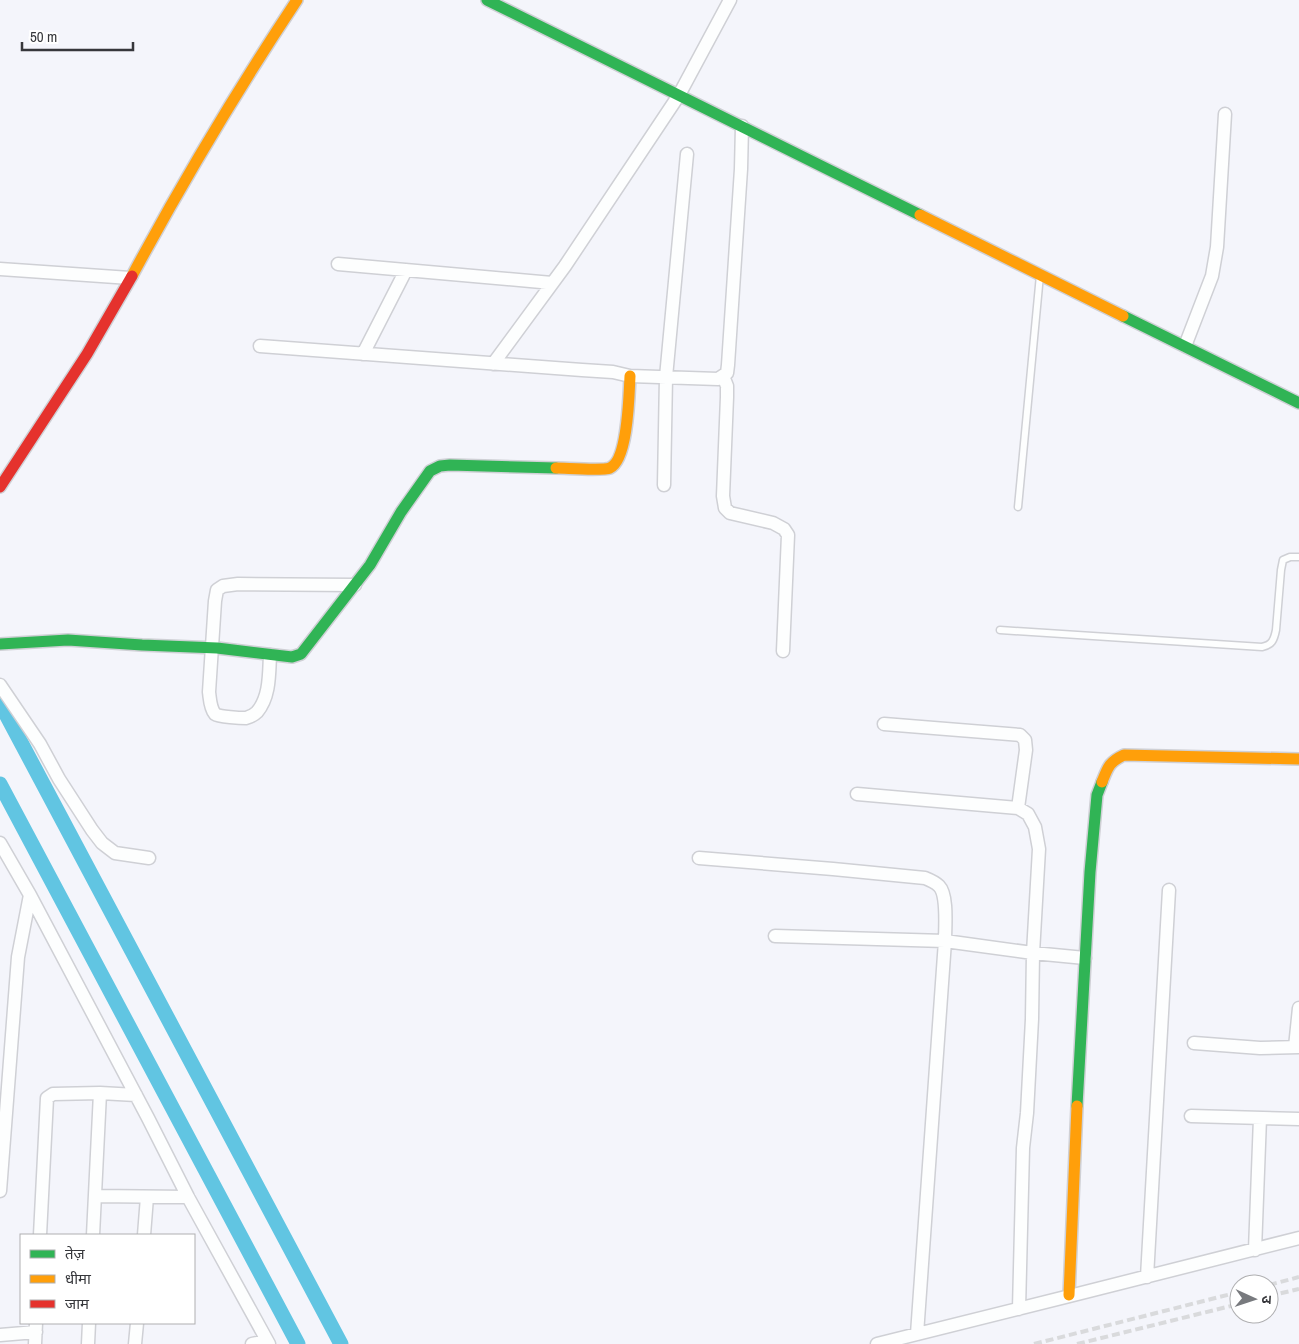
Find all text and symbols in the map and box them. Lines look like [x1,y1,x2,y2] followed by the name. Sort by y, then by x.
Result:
[22,20,134,52] scale bar
[30,26,57,47] text: 50 m
[20,1234,195,1324] legend
[65,1243,86,1264] text: तेज़
[65,1268,92,1289] text: धीमा
[1229,1274,1279,1324] north arrow
[65,1293,90,1314] text: जाम
[1258,1295,1276,1305] text: उ

